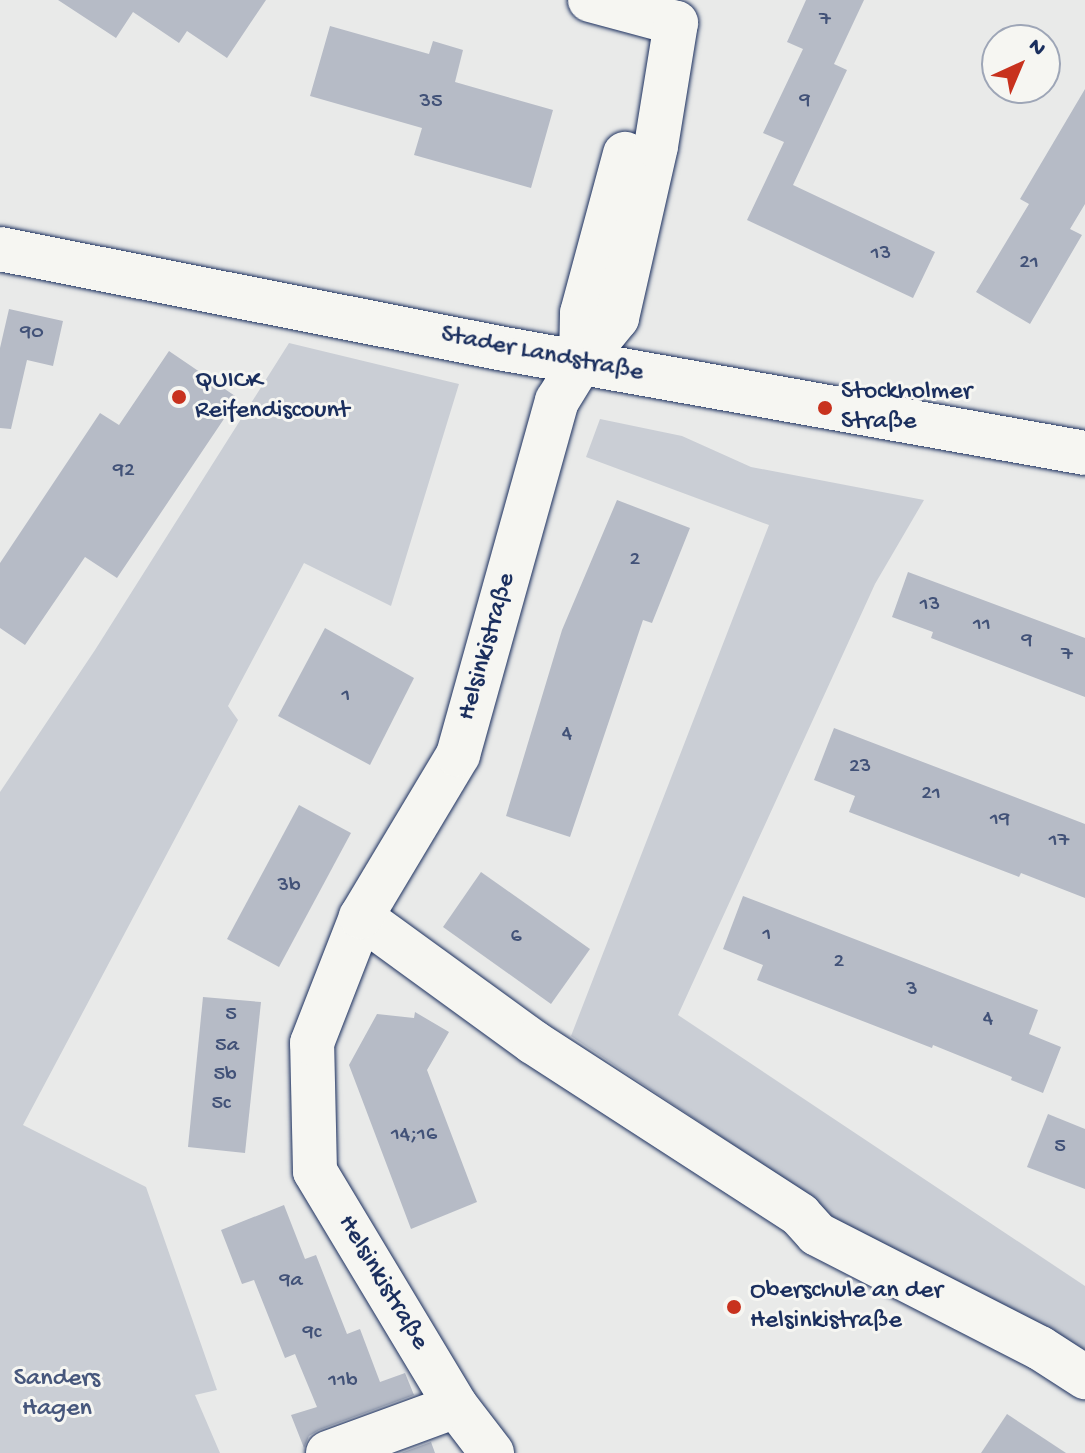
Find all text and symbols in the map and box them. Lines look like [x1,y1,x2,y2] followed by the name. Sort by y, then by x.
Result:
[819,8,831,34] house number: 7
[981,24,1061,104] north arrow
[1022,34,1050,63] text: N
[799,89,811,115] house number: 9
[420,90,442,116] house number: 35
[871,242,891,268] house number: 13
[1019,251,1039,277] house number: 21
[438,320,646,390] street label: Stader Landstraße
[20,321,44,347] house number: 90
[195,366,349,428] place label: QUICK Reifendiscount
[841,377,972,438] place label: Stockholmer Straße
[170,388,188,406] marker: QUICK Reifendiscount
[816,399,834,417] marker: Stockholmer Straße
[113,459,135,485] house number: 92
[630,548,640,574] house number: 2
[452,570,524,724] street label: Helsinkistraße
[920,593,940,619] house number: 13
[973,613,991,639] house number: 11
[1021,629,1033,655] house number: 9
[1061,643,1073,669] house number: 7
[342,684,350,710] house number: 1
[562,722,572,748] house number: 4
[849,755,871,781] house number: 23
[921,782,941,808] house number: 21
[990,808,1010,834] house number: 19
[1049,829,1069,855] house number: 17
[277,874,301,900] house number: 3b
[763,923,771,949] house number: 1
[510,925,522,951] house number: 6
[834,950,844,976] house number: 2
[906,978,918,1004] house number: 3
[225,1003,237,1029] house number: 5
[983,1007,993,1033] house number: 4
[215,1034,239,1060] house number: 5a
[213,1063,237,1089] house number: 5b
[211,1092,231,1118] house number: 5c
[391,1123,437,1149] house number: 14;16
[1054,1135,1066,1161] house number: 5
[330,1210,434,1356] street label: Helsinkistraße
[279,1269,303,1295] house number: 9a
[750,1276,943,1338] place label: Oberschule an der Helsinkistraße
[725,1298,743,1316] marker: Oberschule an der Helsinkistraße
[303,1321,321,1347] house number: 9c
[14,1364,100,1426] park label: Sanders Hagen
[328,1369,358,1395] house number: 11b

